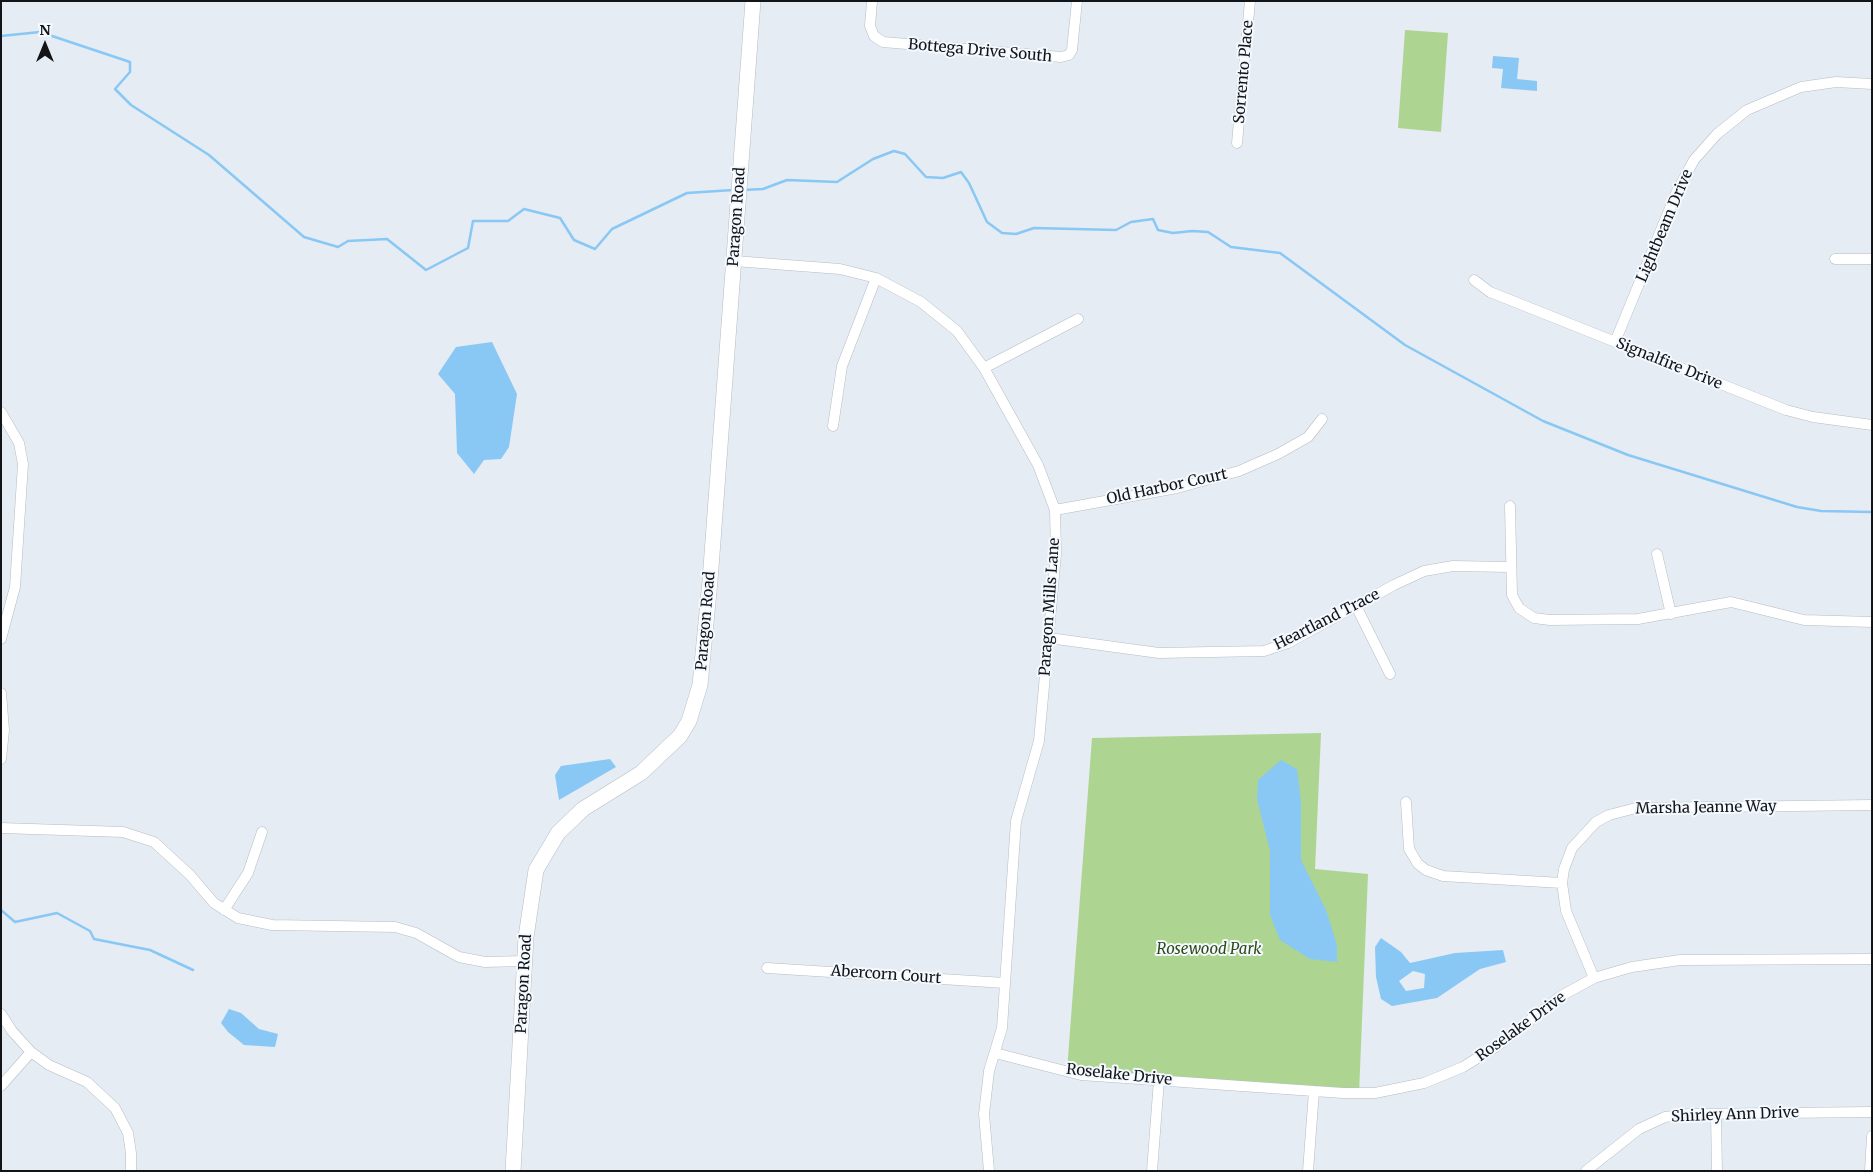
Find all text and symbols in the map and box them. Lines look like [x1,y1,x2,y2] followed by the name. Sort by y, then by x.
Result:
[20,20,70,70] north arrow
[1231,20,1257,124] street label: Sorrento Place
[39,21,51,39] text: N
[907,36,1053,66] street label: Bottega Drive South
[725,167,749,267] street label: Paragon Road
[1633,167,1697,285] street label: Lightbeam Drive
[1613,335,1725,393] street label: Signalfire Drive
[1105,465,1229,509] street label: Old Harbor Court
[1036,537,1064,677] street label: Paragon Mills Lane
[693,571,719,671] street label: Paragon Road
[1271,586,1383,654] street label: Heartland Trace
[1635,798,1777,818] street label: Marsha Jeanne Way
[512,934,536,1034] street label: Paragon Road
[1157,941,1261,959] park label: Rosewood Park
[830,962,942,988] street label: Abercorn Court
[1473,988,1569,1066] street label: Roselake Drive
[1065,1060,1173,1090] street label: Roselake Drive
[1671,1104,1799,1126] street label: Shirley Ann Drive

